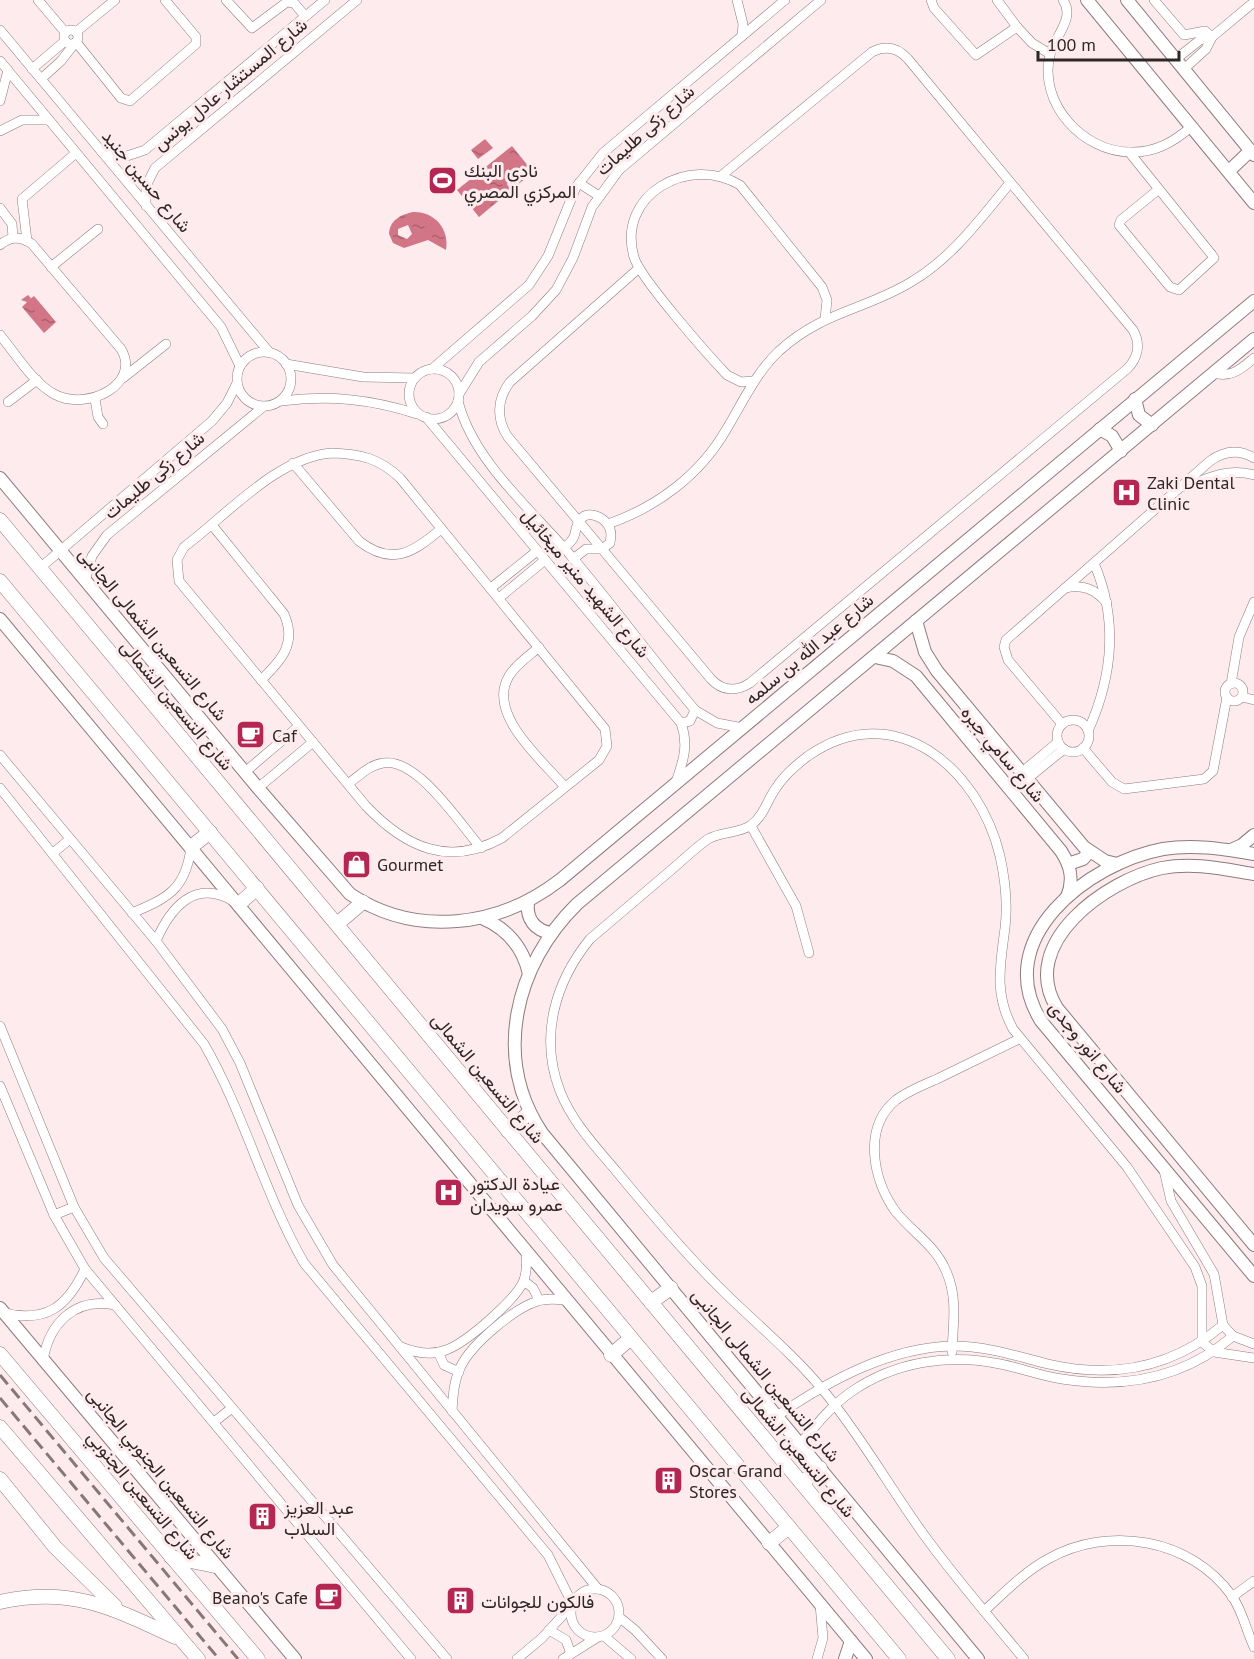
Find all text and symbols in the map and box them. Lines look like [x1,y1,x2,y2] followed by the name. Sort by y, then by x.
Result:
[148,13,312,156] street label: شارع المستشار عادل يونس
[1038,24,1179,62] scale bar
[1047,33,1096,56] text: 100 m
[591,80,700,181] street label: شارع زكى طليمات
[96,125,197,238] street label: شارع حسين جنيد
[464,159,576,207] place label: نادي البنك المركزي المصري
[427,164,459,196] sports icon: نادي البنك المركزي المصري
[99,426,210,525] street label: شارع زكى طليمات
[1147,471,1235,515] place label: Zaki Dental Clinic
[1110,476,1142,508] hospital icon: Zaki Dental Clinic
[516,504,655,663] street label: شارع الشهيد منير ميخائيل
[74,543,232,725] street label: شارع التسعين الشمالى الجانبى
[740,588,879,710] street label: شارع عبد الله بن سلمه
[116,635,238,775] street label: شارع التسعين الشمالى
[953,701,1050,809] street label: شارع سامي جبره
[235,719,267,751] cafe icon: Caf
[272,724,298,747] place label: Caf
[340,848,372,880] shop icon: Gourmet
[377,853,443,876] place label: Gourmet
[1043,996,1132,1098] street label: شارع انور وجدى
[426,1008,549,1149] street label: شارع التسعين الشمالى
[469,1172,563,1216] place label: عيادة الدكتور عمرو سويدان
[433,1177,465,1209] hospital icon: عيادة الدكتور عمرو سويدان
[687,1284,845,1466] street label: شارع التسعين الشمالى الجانبى
[738,1382,860,1522] street label: شارع التسعين الشمالى
[83,1383,239,1563] street label: شارع التسعين الجنوبي الجانبى
[83,1426,203,1564] street label: شارع التسعين الجنوبي
[689,1459,782,1503] place label: Oscar Grand Stores
[652,1464,684,1496] building icon: Oscar Grand Stores
[283,1496,354,1540] place label: عبد العزيز السلاب
[247,1501,279,1533] building icon: عبد العزيز السلاب
[313,1581,345,1613] cafe icon: Beano's Cafe
[444,1585,476,1617] building icon: فالكون للجوانات
[212,1586,308,1609] place label: Beano's Cafe
[481,1590,594,1613] place label: فالكون للجوانات

